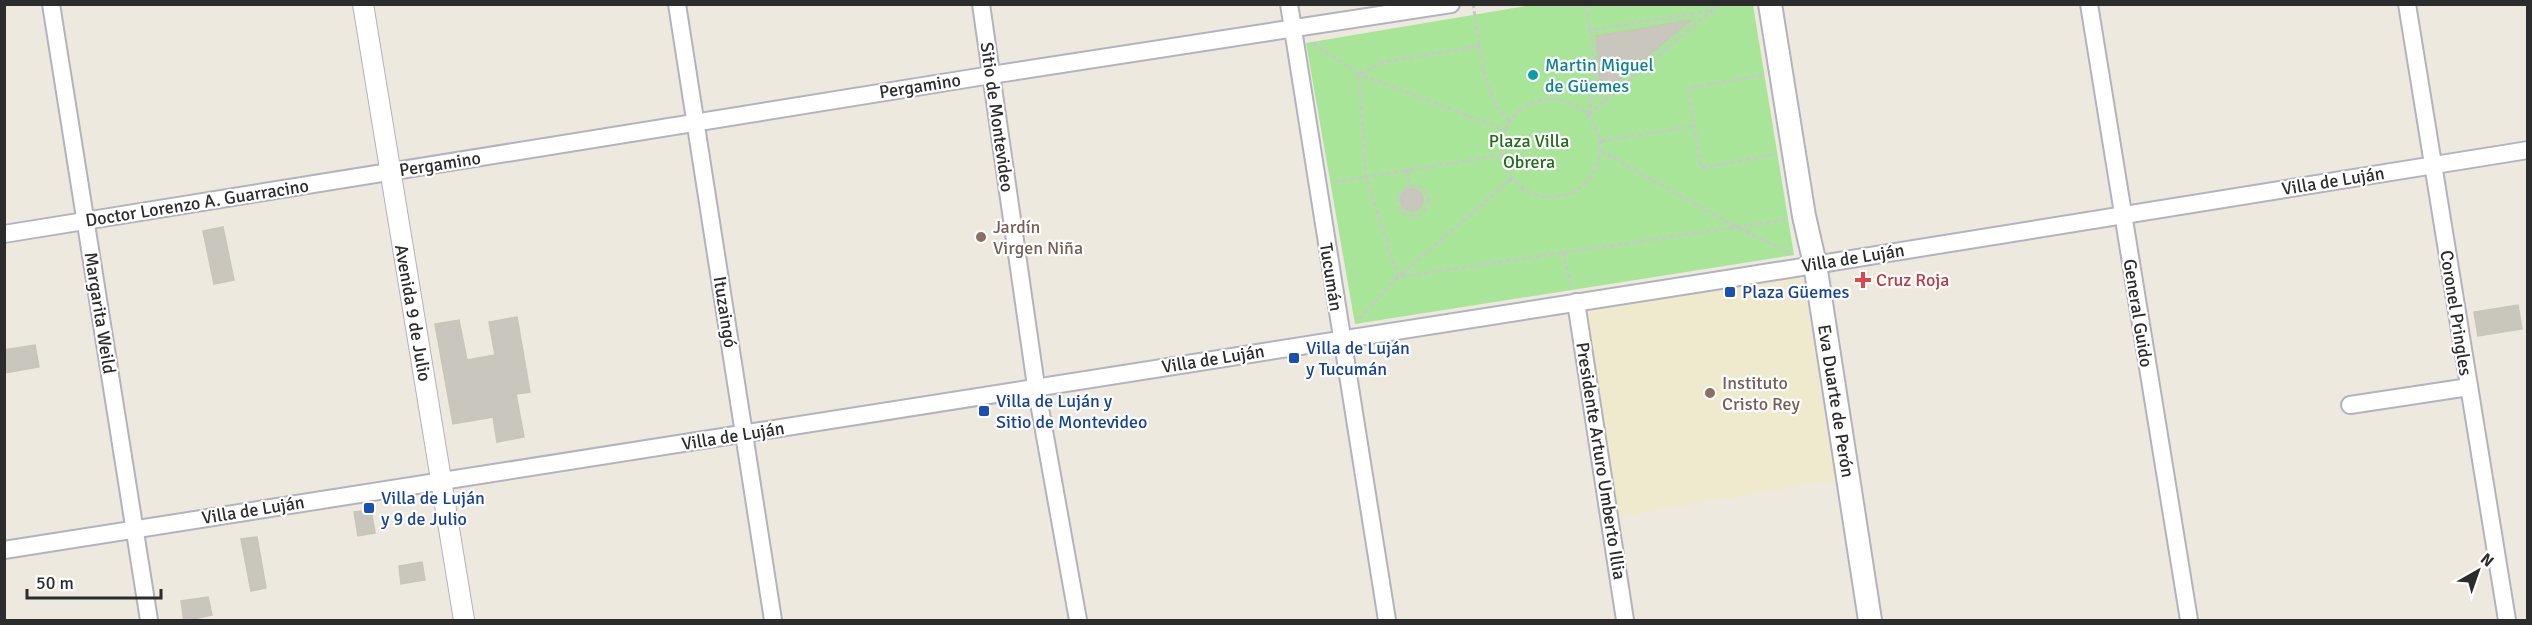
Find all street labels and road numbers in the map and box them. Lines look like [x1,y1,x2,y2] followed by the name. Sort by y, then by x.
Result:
[976,41,1018,193] street label: Sitio de Montevideo
[878,69,962,103] street label: Pergamino
[398,147,482,181] street label: Pergamino
[2280,162,2386,200] street label: Villa de Luján
[84,174,310,232] street label: Doctor Lorenzo A. Guarracino
[1800,239,1906,277] street label: Villa de Luján
[1315,241,1347,313] street label: Tucumán
[390,243,436,383] street label: Avenida 9 de Julio
[2435,249,2477,377] street label: Coronel Pringles
[80,251,120,375] street label: Margarita Weild
[2119,257,2157,369] street label: General Guido
[708,275,742,349] street label: Ituzaingó
[1813,323,1859,479] street label: Eva Duarte de Perón
[1160,340,1266,378] street label: Villa de Luján
[1571,341,1631,581] street label: Presidente Arturo Umberto Illia
[680,417,786,455] street label: Villa de Luján
[200,491,306,529] street label: Villa de Luján

